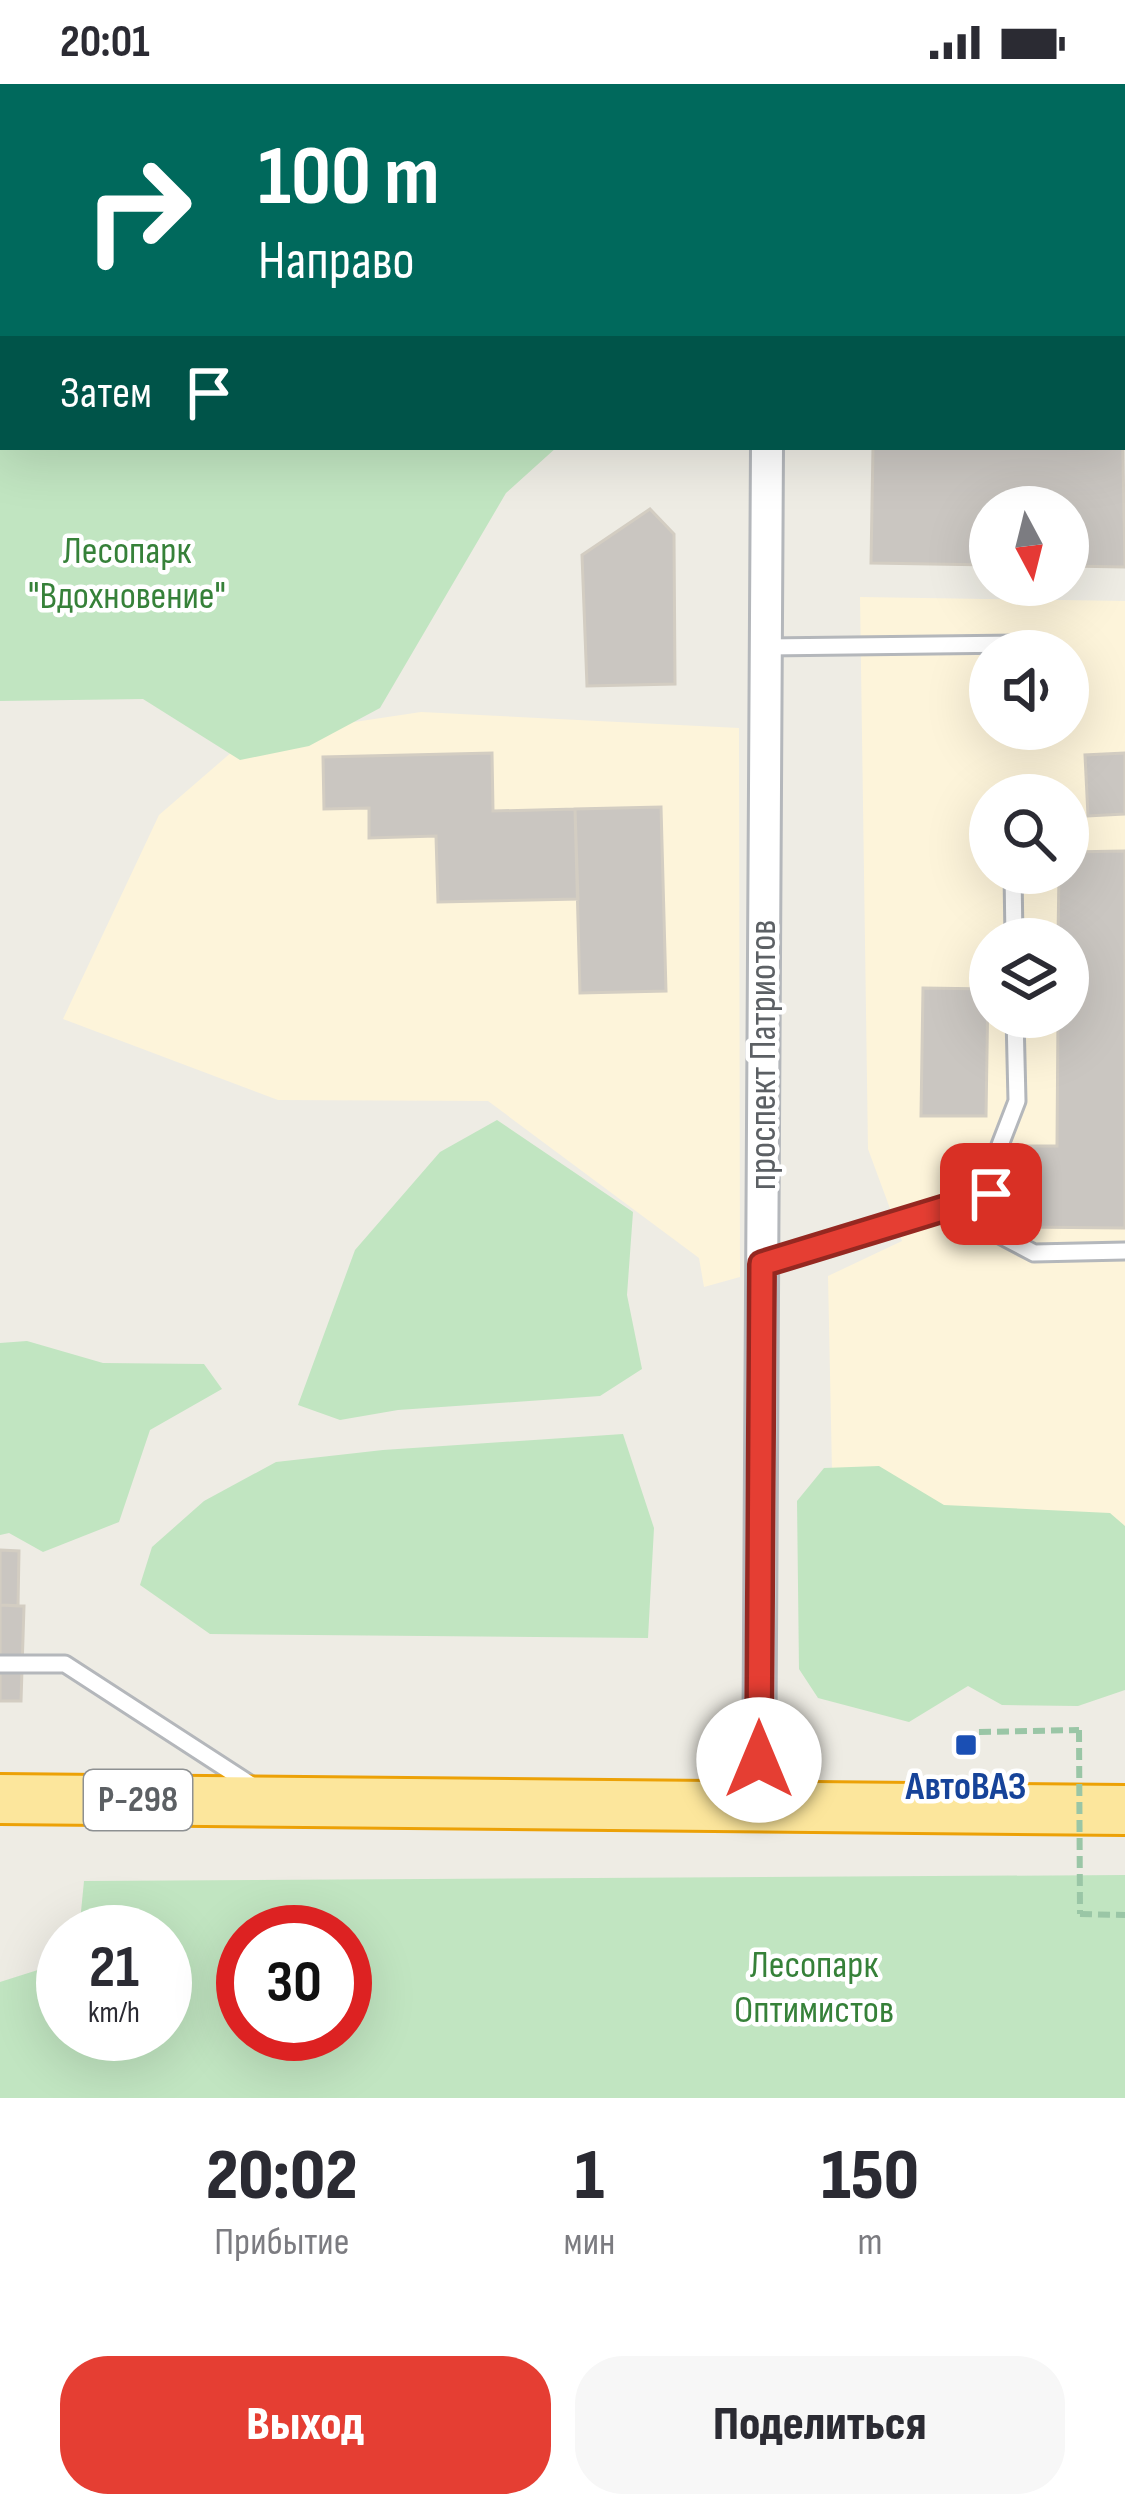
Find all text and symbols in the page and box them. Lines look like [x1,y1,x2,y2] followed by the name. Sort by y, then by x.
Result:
[60,15,150,70] text: 20:01
[258,127,440,228] text: 100 m
[60,132,216,288] icon: right
[258,229,415,294] text: Направо
[176,360,242,426] icon: arrive
[60,366,152,421] text: Затем
[969,486,1089,606] north arrow
[969,486,1089,1038] map controls
[28,528,226,620] park label: Лесопарк "Вдохновение"
[969,630,1089,750] button: sound
[969,774,1089,894] button: search
[969,918,1089,1038] button: layers
[740,920,787,1190] street label: проспект Патриотов
[940,1143,1042,1245] pin
[958,1161,1024,1227] icon: arrive
[696,1697,822,1823] position arrow
[953,1732,979,1758] marker: АвтоВАЗ
[905,1764,1026,1811] place label: АвтоВАЗ
[84,1770,192,1830] road number: Р-298
[216,1905,372,2061] speed limit sign: 30
[89,1932,139,2004] text: 21
[734,1942,894,2034] park label: Лесопарк Оптимистов
[88,1995,140,2031] text: km/h
[206,2133,358,2220] text: 20:02
[575,2133,604,2220] text: 1
[821,2133,919,2220] text: 150
[214,2219,349,2266] text: Прибытие
[564,2219,615,2266] text: мин
[858,2219,883,2266] text: m
[60,2356,551,2494] button: Выход
[575,2356,1065,2494] button: Поделиться

